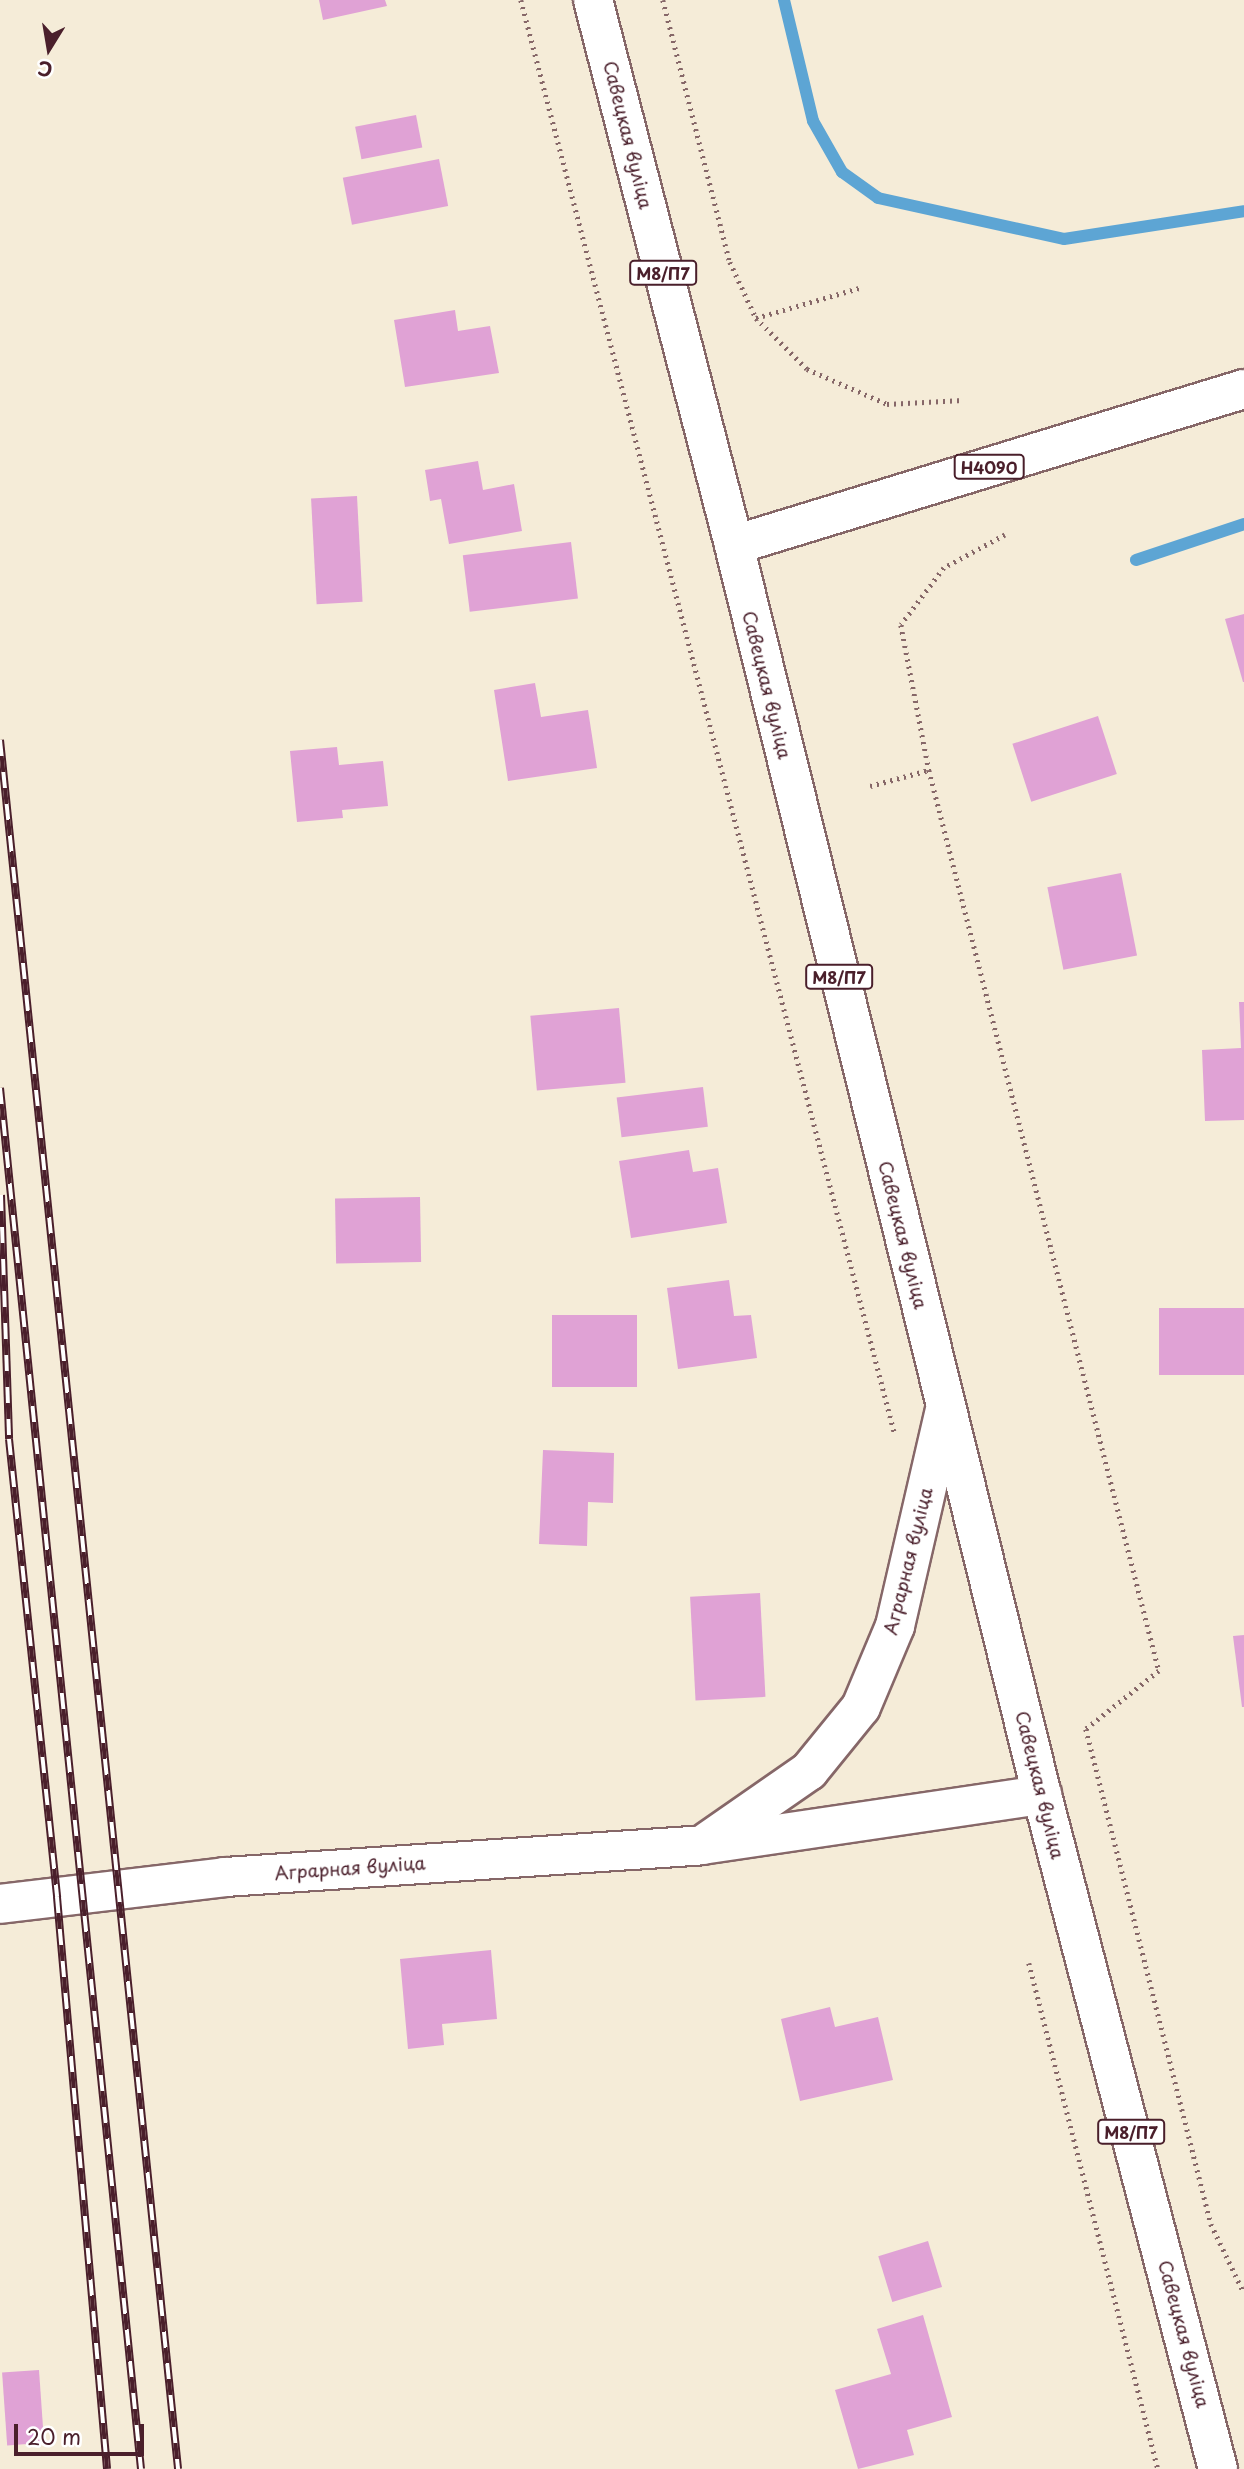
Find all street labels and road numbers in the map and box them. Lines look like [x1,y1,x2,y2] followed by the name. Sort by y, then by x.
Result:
[599,59,657,211] street label: Савецкая вуліца
[628,260,698,286] road number: М8/П7
[952,454,1026,480] road number: Н4090
[738,609,796,761] street label: Савецкая вуліца
[804,965,874,990] road number: М8/П7
[874,1159,932,1311] street label: Савецкая вуліца
[879,1485,937,1637] street label: Аграрная вуліца
[1011,1709,1069,1861] street label: Савецкая вуліца
[273,1852,427,1884] street label: Аграрная вуліца
[1096,2120,1166,2144] road number: М8/П7
[1154,2258,1214,2410] street label: Савецкая вуліца

